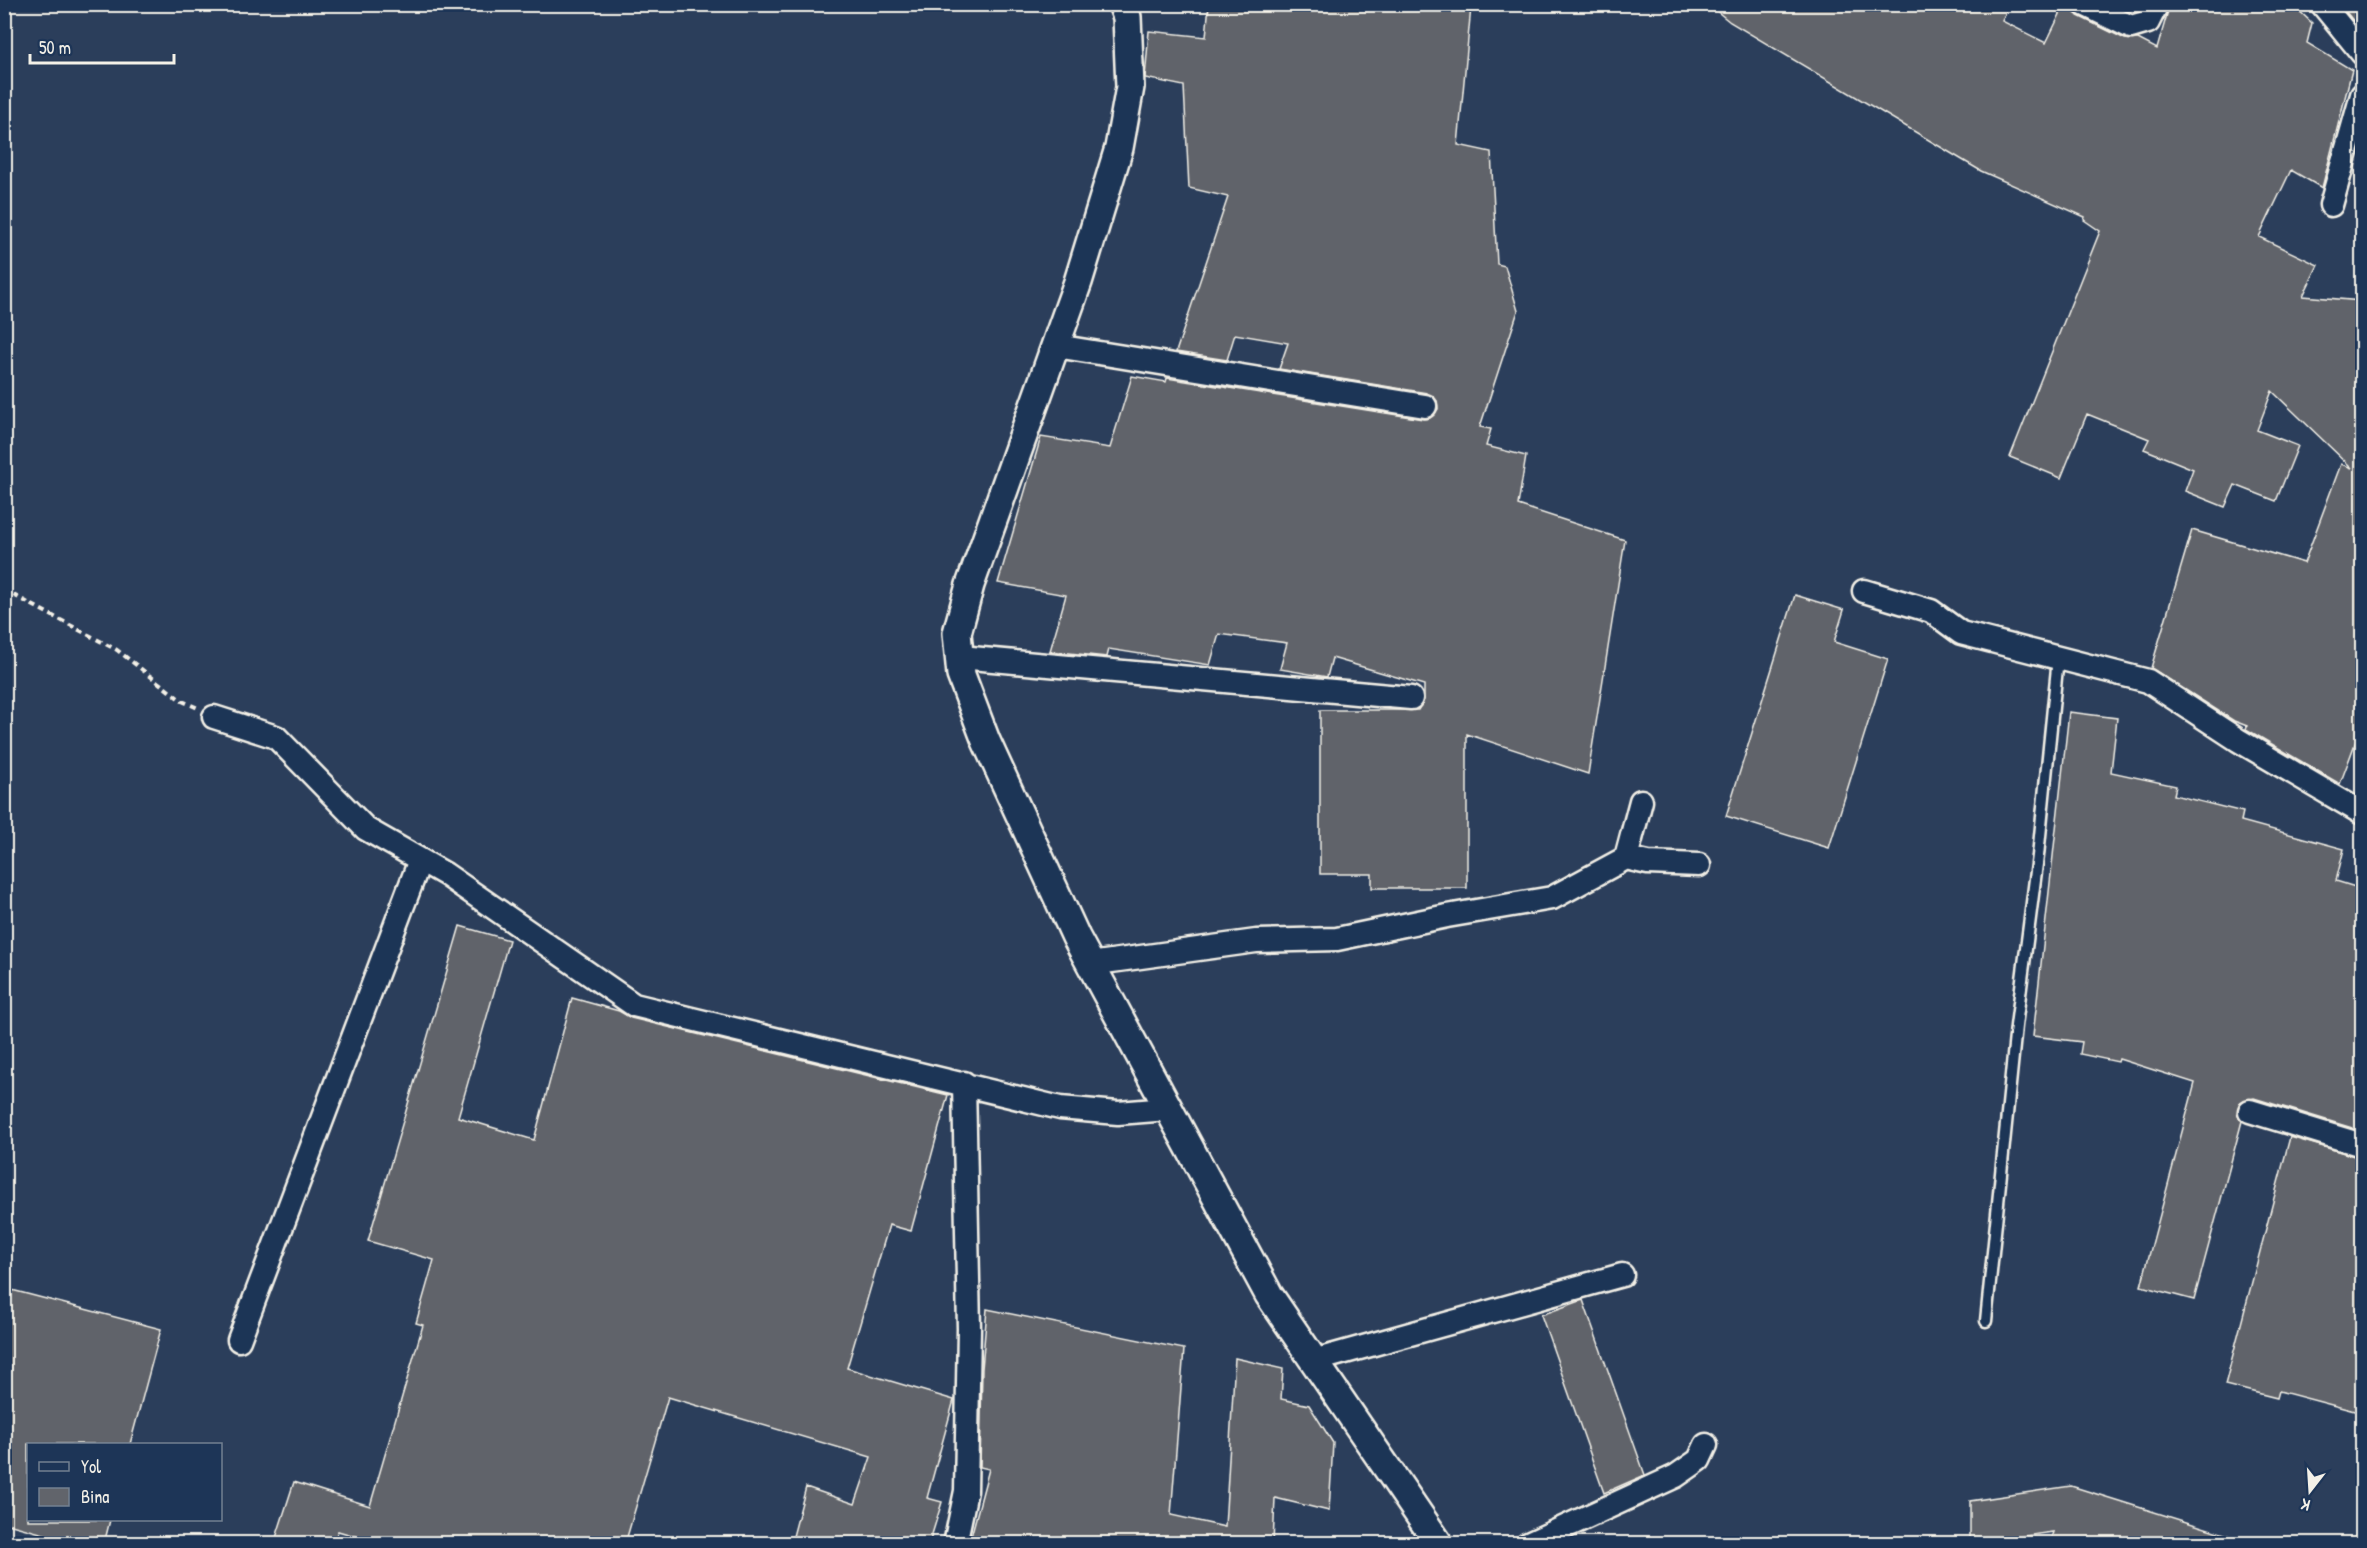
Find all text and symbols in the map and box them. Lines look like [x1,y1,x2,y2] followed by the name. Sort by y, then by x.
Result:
[30,27,174,65] scale bar
[39,35,71,60] text: 50 m
[27,1443,222,1521] legend
[81,1454,101,1479] text: Yol
[2280,1461,2340,1521] north arrow
[81,1484,109,1509] text: Bina
[2298,1493,2313,1517] text: K

